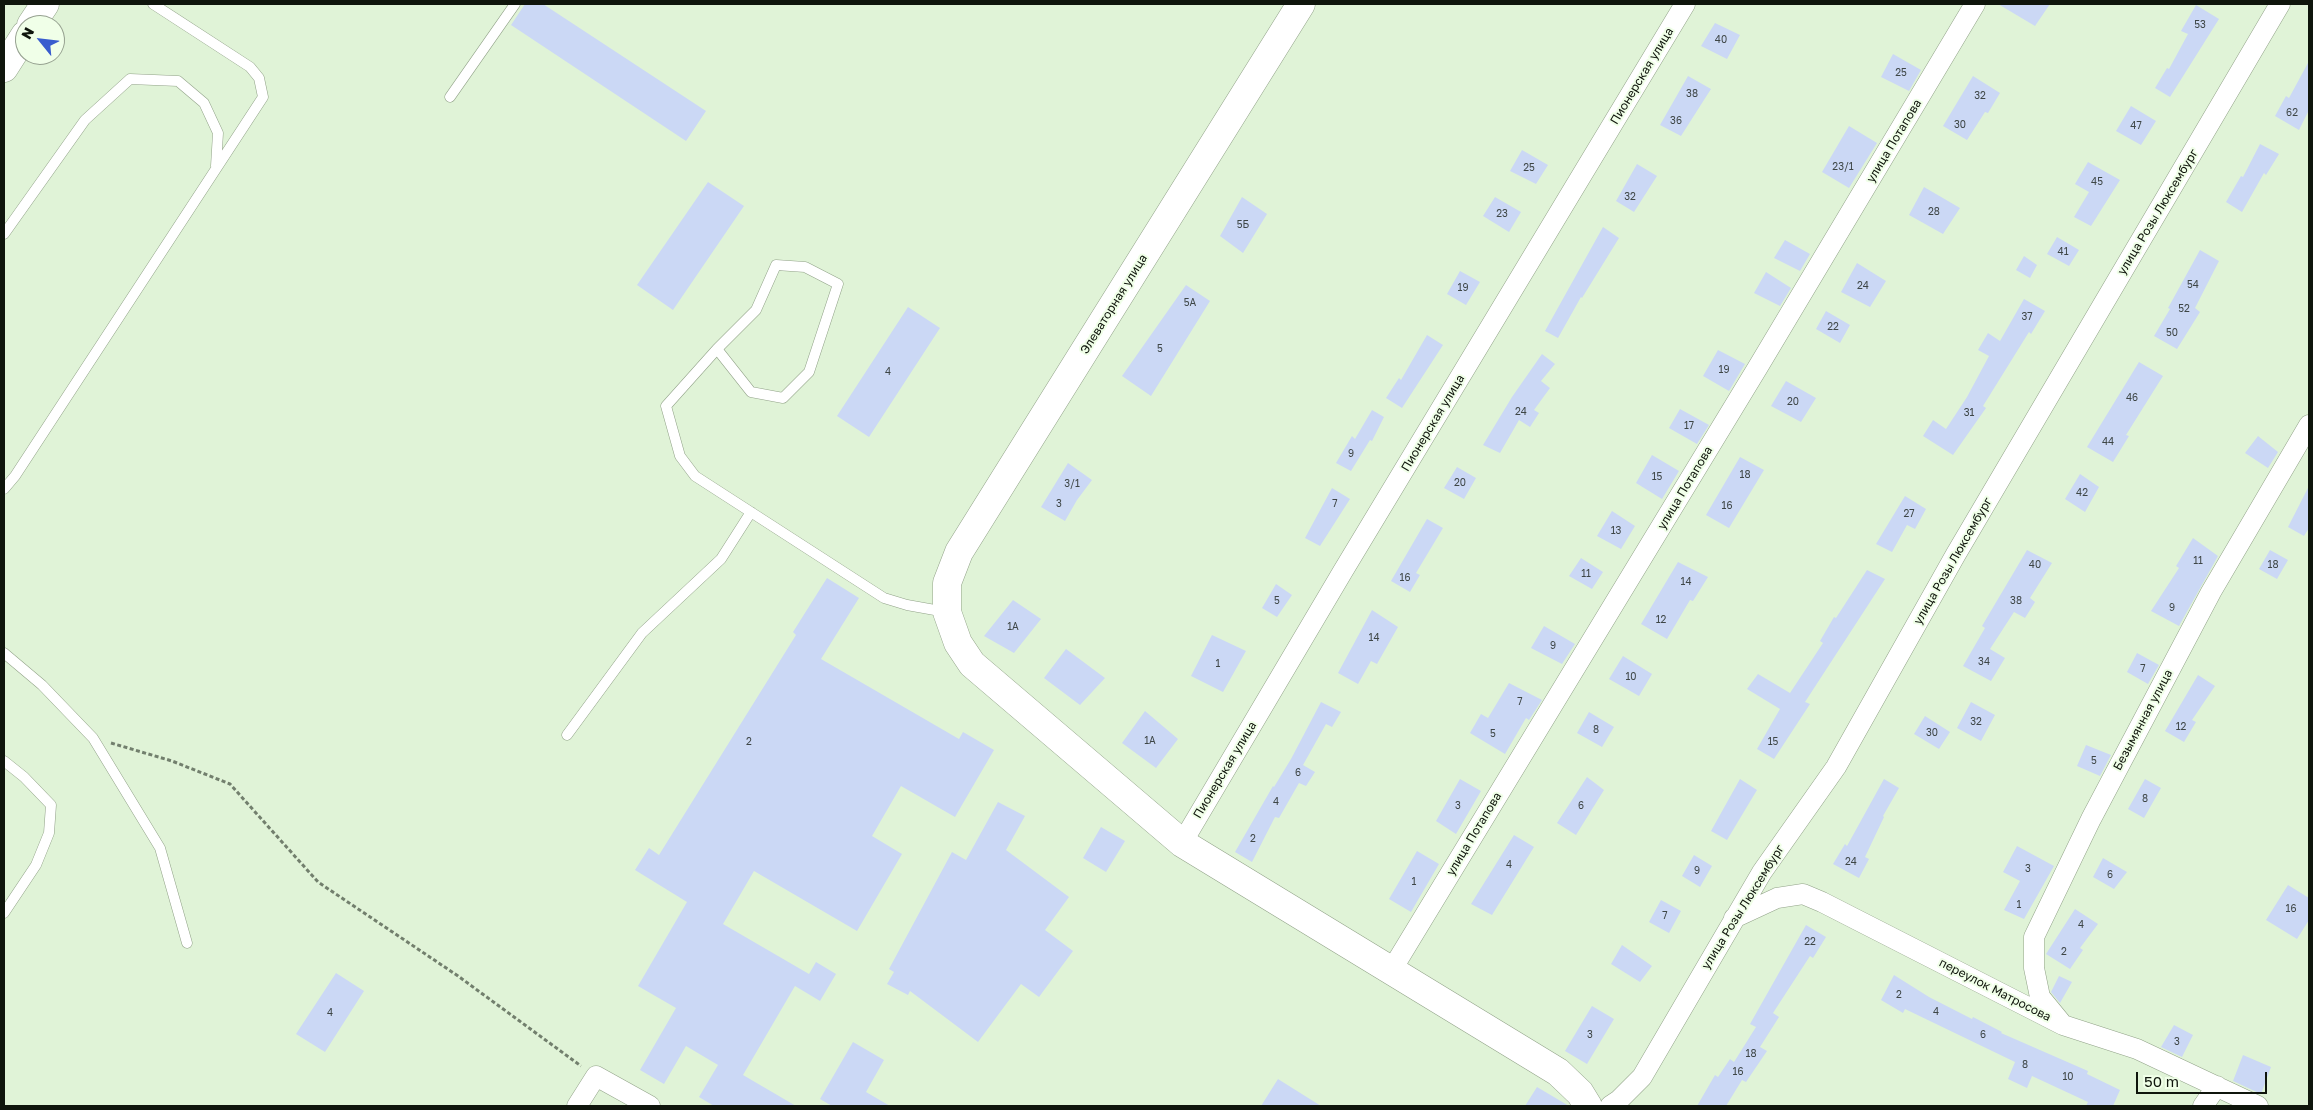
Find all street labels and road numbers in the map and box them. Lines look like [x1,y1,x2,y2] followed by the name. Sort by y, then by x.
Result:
[1607,25,1677,127] street label: Пионерская улица
[1863,97,1925,185] street label: улица Потапова
[2115,146,2201,278] street label: улица Розы Люксембург
[1078,252,1150,356] street label: Элеваторная улица
[1398,372,1468,474] street label: Пионерская улица
[1654,444,1716,532] street label: улица Потапова
[1911,495,1995,627] street label: улица Розы Люксембург
[2110,667,2176,773] street label: Безымянная улица
[1190,719,1260,821] street label: Пионерская улица
[1443,790,1505,878] street label: улица Потапова
[1699,842,1787,972] street label: улица Розы Люксембург
[1937,956,2053,1024] street label: переулок Матросова

